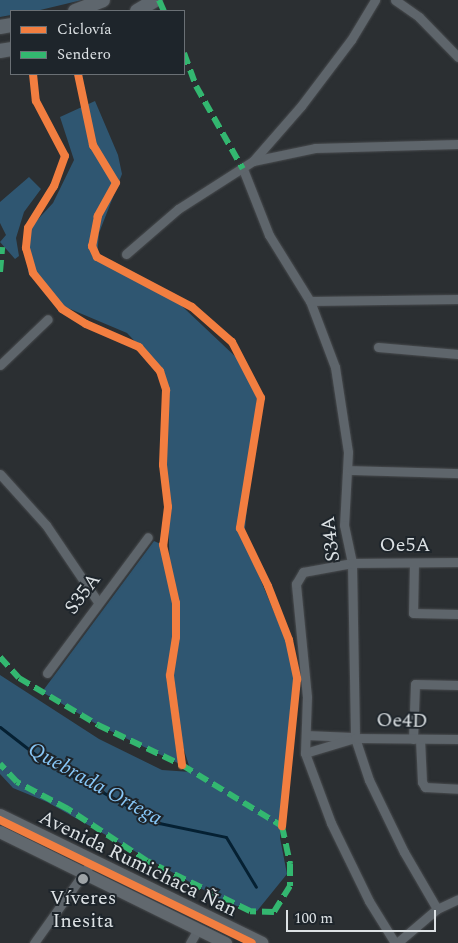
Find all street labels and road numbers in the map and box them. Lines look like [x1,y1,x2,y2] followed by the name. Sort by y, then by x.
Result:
[316,515,346,563] street label: S34A
[380,533,430,557] street label: Oe5A
[60,569,106,619] street label: S35A
[376,709,428,733] street label: Oe4D
[35,806,241,922] street label: Avenida Rumichaca Ñan

